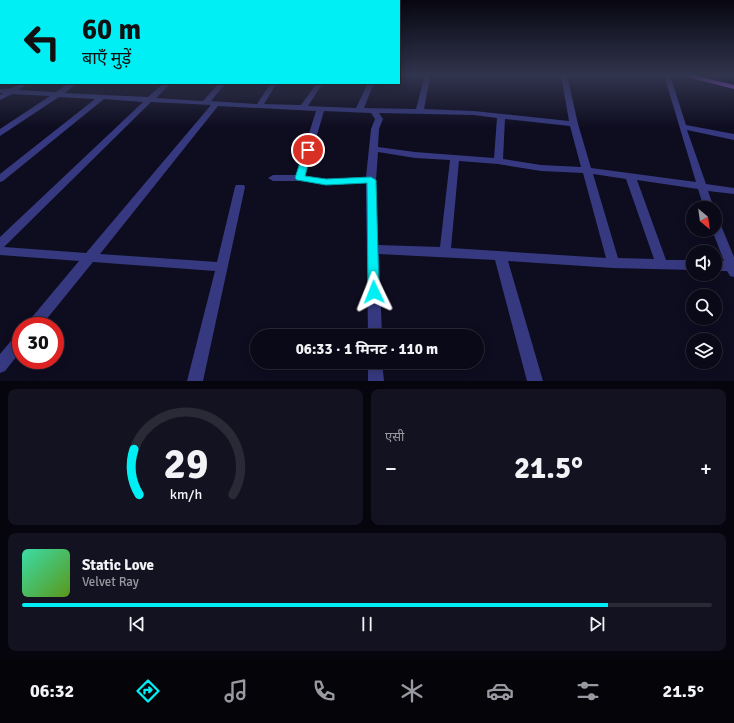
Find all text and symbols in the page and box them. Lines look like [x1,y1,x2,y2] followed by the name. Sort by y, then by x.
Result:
[82,13,141,47] text: 60 m
[16,16,68,68] icon: left
[82,47,131,69] text: बाएँ मुड़ें
[291,133,325,167] pin
[297,139,319,161] icon: arrive
[686,201,722,237] north arrow
[686,201,722,369] map controls
[686,245,722,281] button: sound
[353,271,395,313] position arrow
[686,289,722,325] button: search
[12,317,64,369] speed limit sign: 30
[686,333,722,369] button: layers
[296,340,438,358] text: 06:33 · 1 मिनट · 110 m
[385,429,404,445] text: एसी
[163,439,208,490] text: 29
[514,450,583,487] text: 21.5°
[385,455,397,482] text: −
[700,455,712,482] text: +
[169,486,202,503] text: km/h
[82,556,154,574] text: Static Love
[82,574,139,590] text: Velvet Ray
[126,613,148,635] icon: previous
[356,613,378,635] icon: pause
[586,613,608,635] icon: next
[134,677,162,705] icon: directions
[222,677,250,705] icon: music
[310,677,338,705] icon: phone
[398,677,426,705] icon: climate
[486,677,514,705] icon: car
[574,677,602,705] icon: filters
[30,680,74,702] text: 06:32
[662,680,704,702] text: 21.5°

